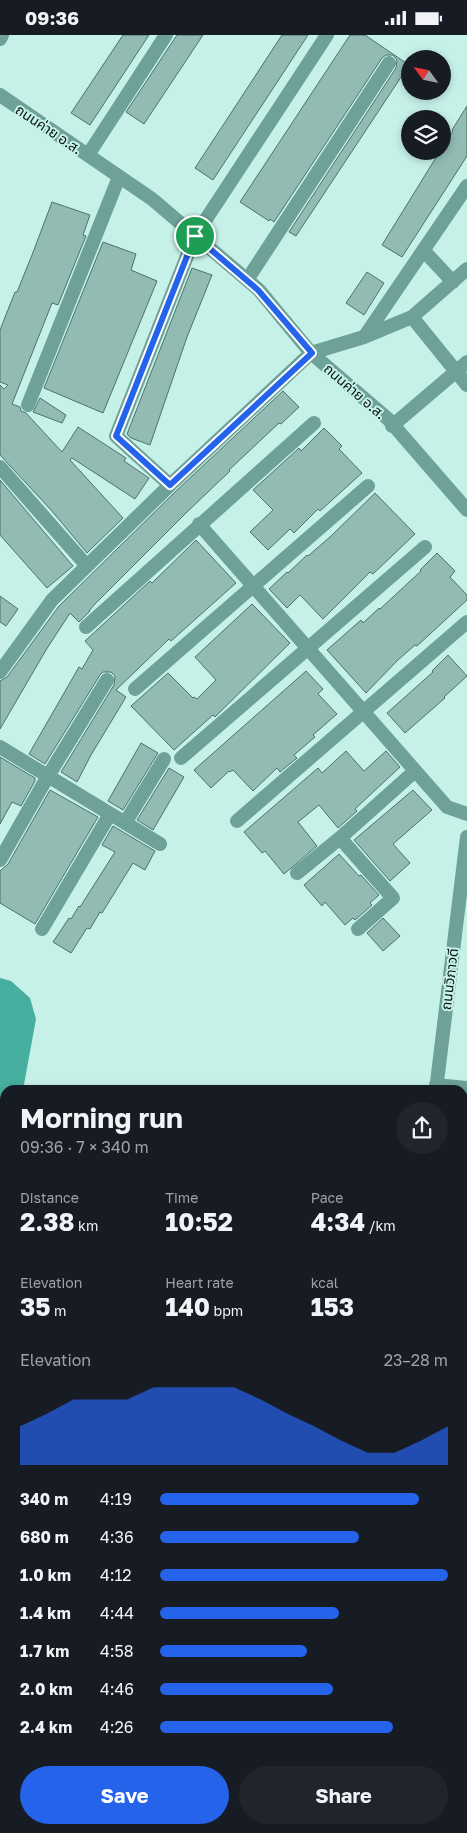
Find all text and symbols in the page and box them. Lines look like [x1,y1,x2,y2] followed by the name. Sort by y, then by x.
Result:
[25,6,79,29] text: 09:36
[401,50,451,100] north arrow
[401,50,451,160] map controls
[13,101,85,157] street label: ถนนค่าย อ.ส.
[401,110,451,160] button: layers
[174,215,216,257] pin
[181,222,209,250] icon: arrive
[321,360,389,422] street label: ถนนค่าย อ.ส.
[437,947,461,1011] street label: ถนนวิภาวดี
[20,1101,183,1134] text: Morning run
[396,1102,448,1154] button: share
[20,1137,149,1157] text: 09:36 · 7 × 340 m
[20,1189,79,1206] text: Distance
[165,1189,198,1206] text: Time
[311,1189,343,1206] text: Pace
[20,1206,75,1237] text: 2.38
[165,1206,233,1237] text: 10:52
[311,1206,365,1237] text: 4:34
[75,1217,98,1234] text: km
[365,1217,396,1234] text: /km
[20,1274,82,1291] text: Elevation
[165,1274,234,1291] text: Heart rate
[311,1274,338,1291] text: kcal
[20,1291,51,1322] text: 35
[165,1291,210,1322] text: 140
[311,1291,354,1322] text: 153
[51,1302,66,1319] text: m
[210,1302,243,1319] text: bpm
[20,1350,91,1370] text: Elevation
[384,1350,448,1370] text: 23–28 m
[20,1489,68,1509] text: 340 m
[100,1489,132,1509] text: 4:19
[20,1527,69,1547] text: 680 m
[100,1527,134,1547] text: 4:36
[20,1565,71,1585] text: 1.0 km
[100,1565,132,1585] text: 4:12
[20,1603,71,1623] text: 1.4 km
[100,1603,134,1623] text: 4:44
[20,1641,69,1661] text: 1.7 km
[100,1641,134,1661] text: 4:58
[20,1679,73,1699] text: 2.0 km
[100,1679,134,1699] text: 4:46
[20,1717,72,1737] text: 2.4 km
[100,1717,134,1737] text: 4:26
[20,1766,229,1824] button: Save
[239,1766,448,1824] button: Share

